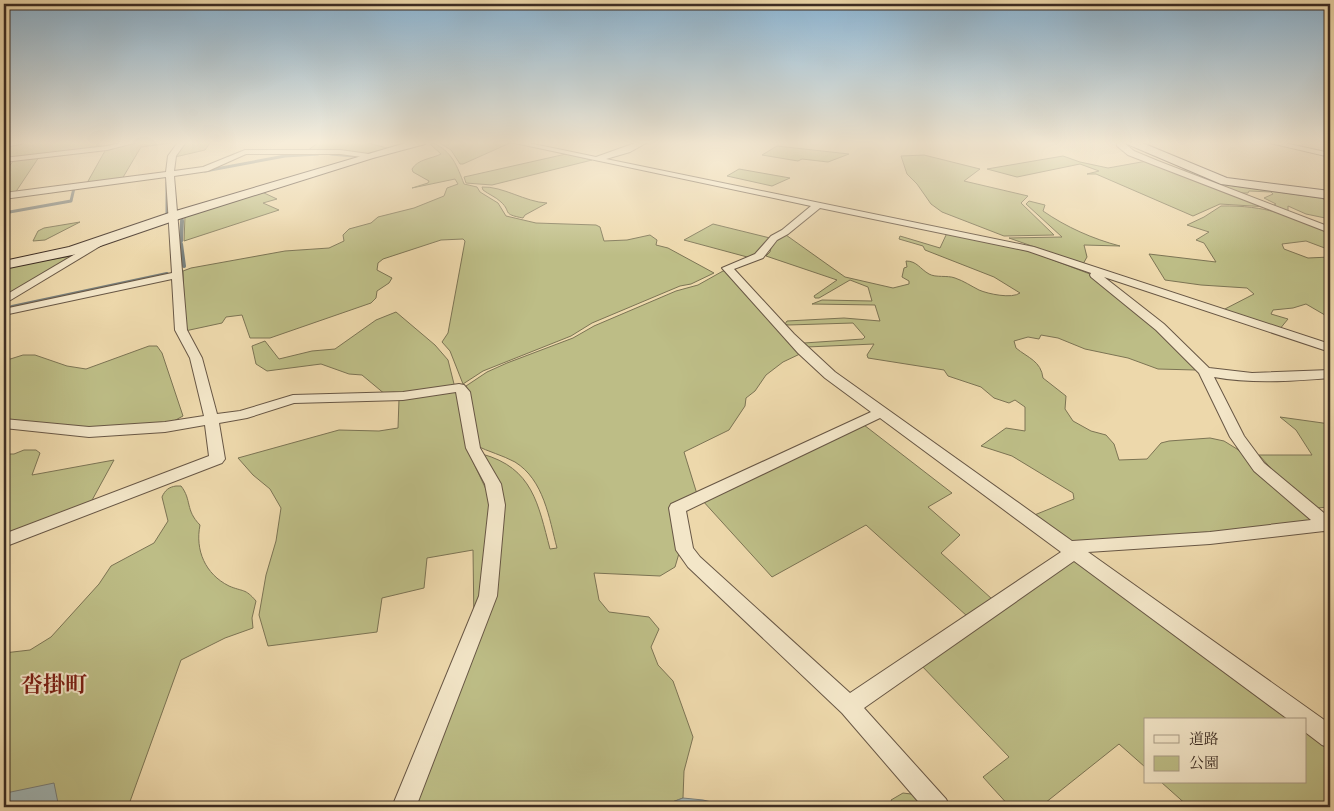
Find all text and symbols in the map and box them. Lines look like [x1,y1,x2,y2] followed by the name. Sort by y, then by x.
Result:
[21,672,87,699] district label: 沓掛町
[1144,718,1306,784] legend
[1189,730,1219,749] text: 道路
[1189,754,1219,773] text: 公園

